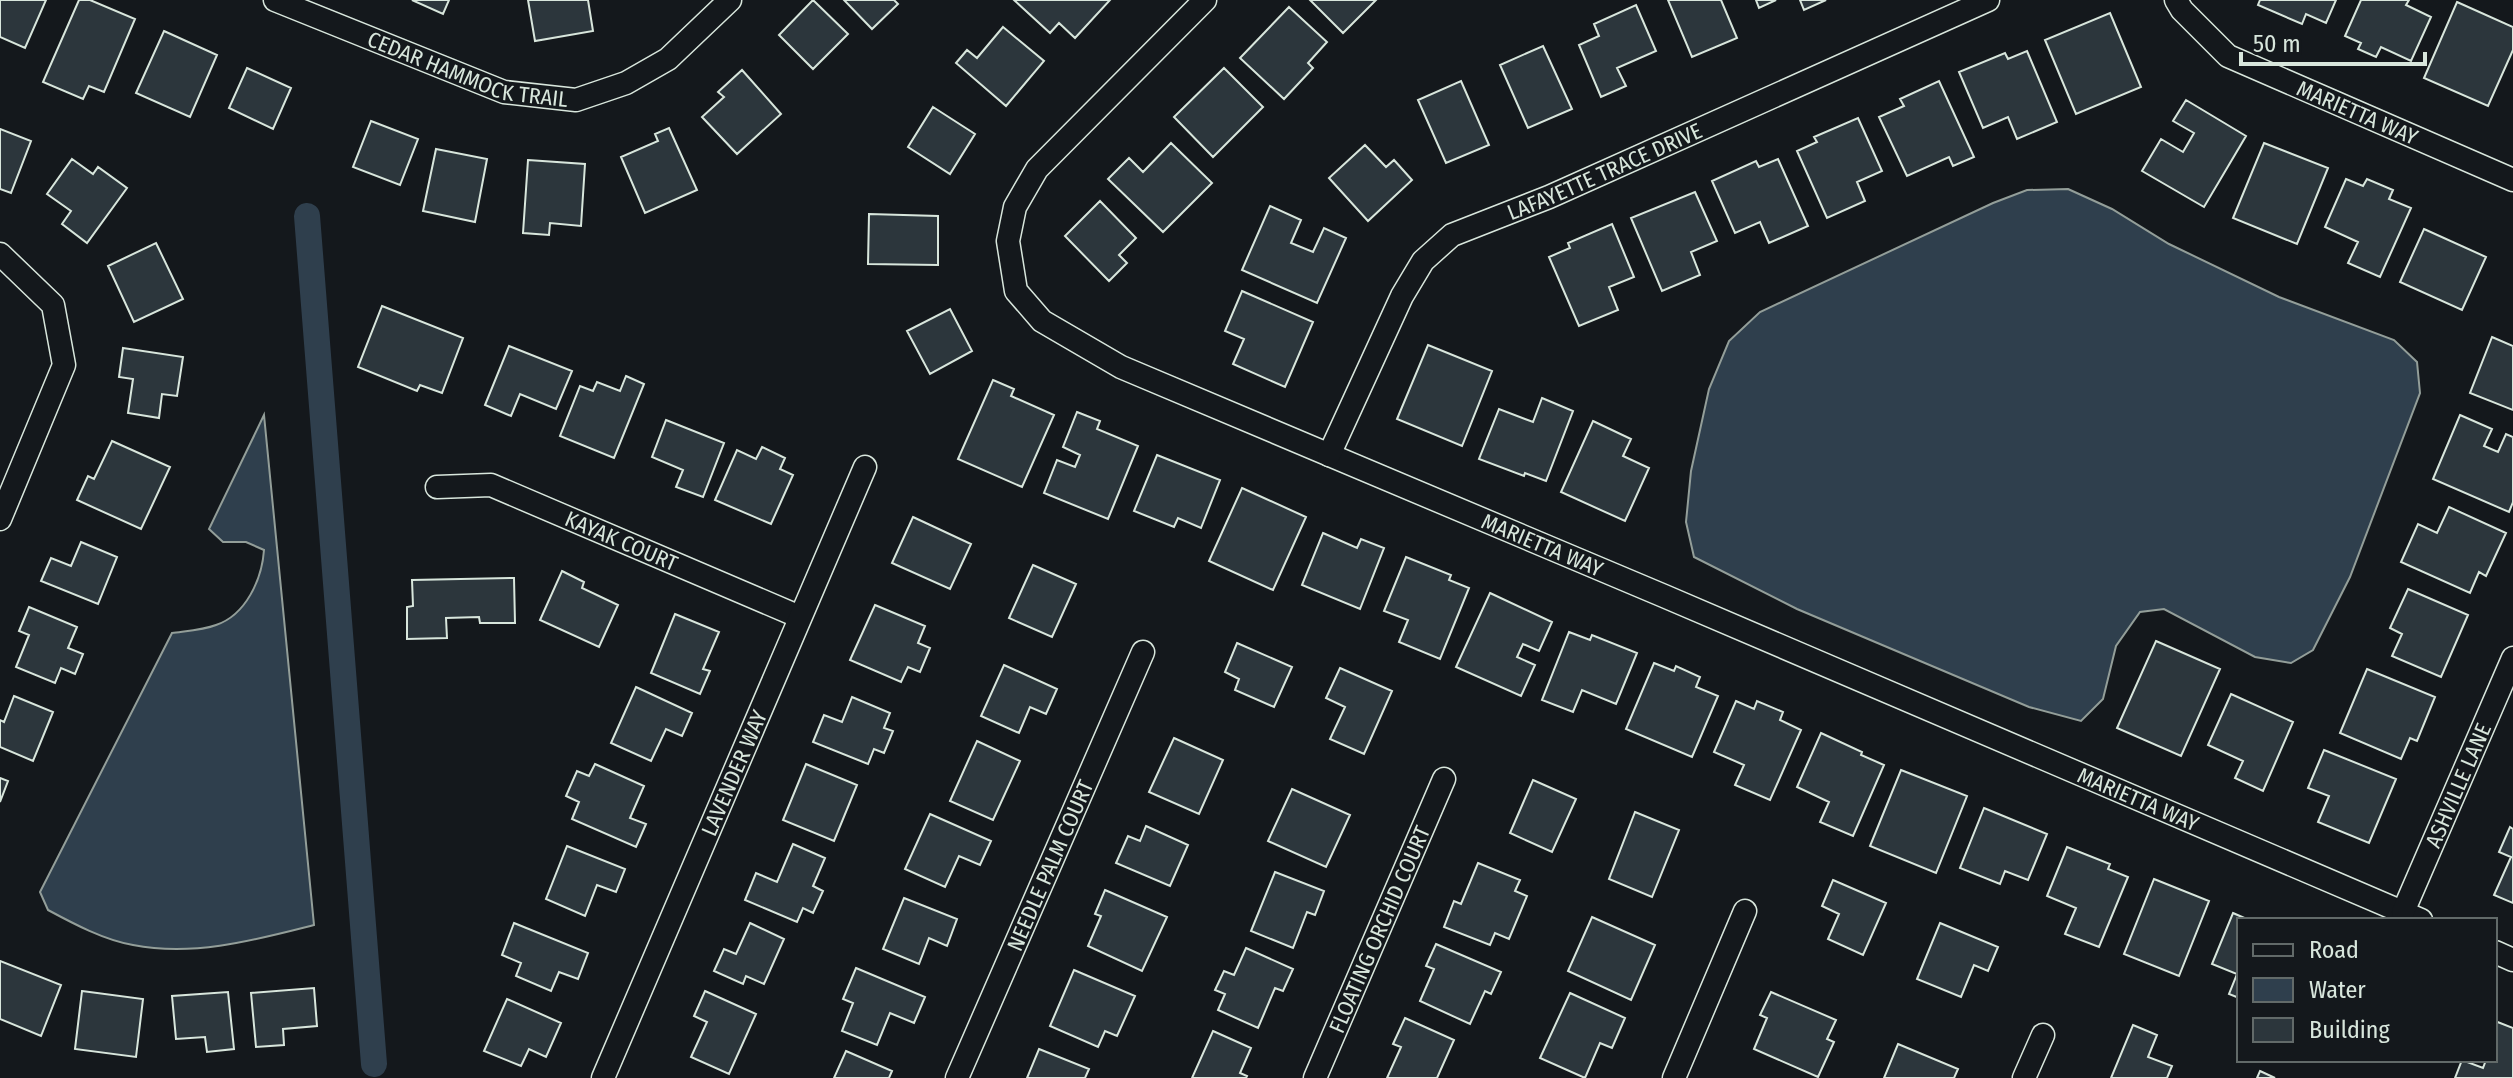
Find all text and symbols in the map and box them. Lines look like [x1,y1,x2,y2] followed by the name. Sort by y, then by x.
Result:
[2241,16,2425,66] scale bar
[364,26,569,113] street label: CEDAR HAMMOCK TRAIL
[2253,30,2301,58] text: 50 m
[2293,75,2422,151] street label: MARIETTA WAY
[1503,117,1706,226] street label: LAFAYETTE TRACE DRIVE
[561,505,682,577] street label: KAYAK COURT
[1477,508,1607,583] street label: MARIETTA WAY
[695,706,773,840] street label: LAVENDER WAY
[2420,719,2497,852] street label: ASHVILLE LANE
[2073,762,2203,837] street label: MARIETTA WAY
[1001,775,1100,955] street label: NEEDLE PALM COURT
[1323,821,1436,1037] street label: FLOATING ORCHID COURT
[2237,918,2497,1062] legend
[2309,936,2359,964] text: Road
[2309,976,2366,1004] text: Water
[2309,1016,2391,1044] text: Building

